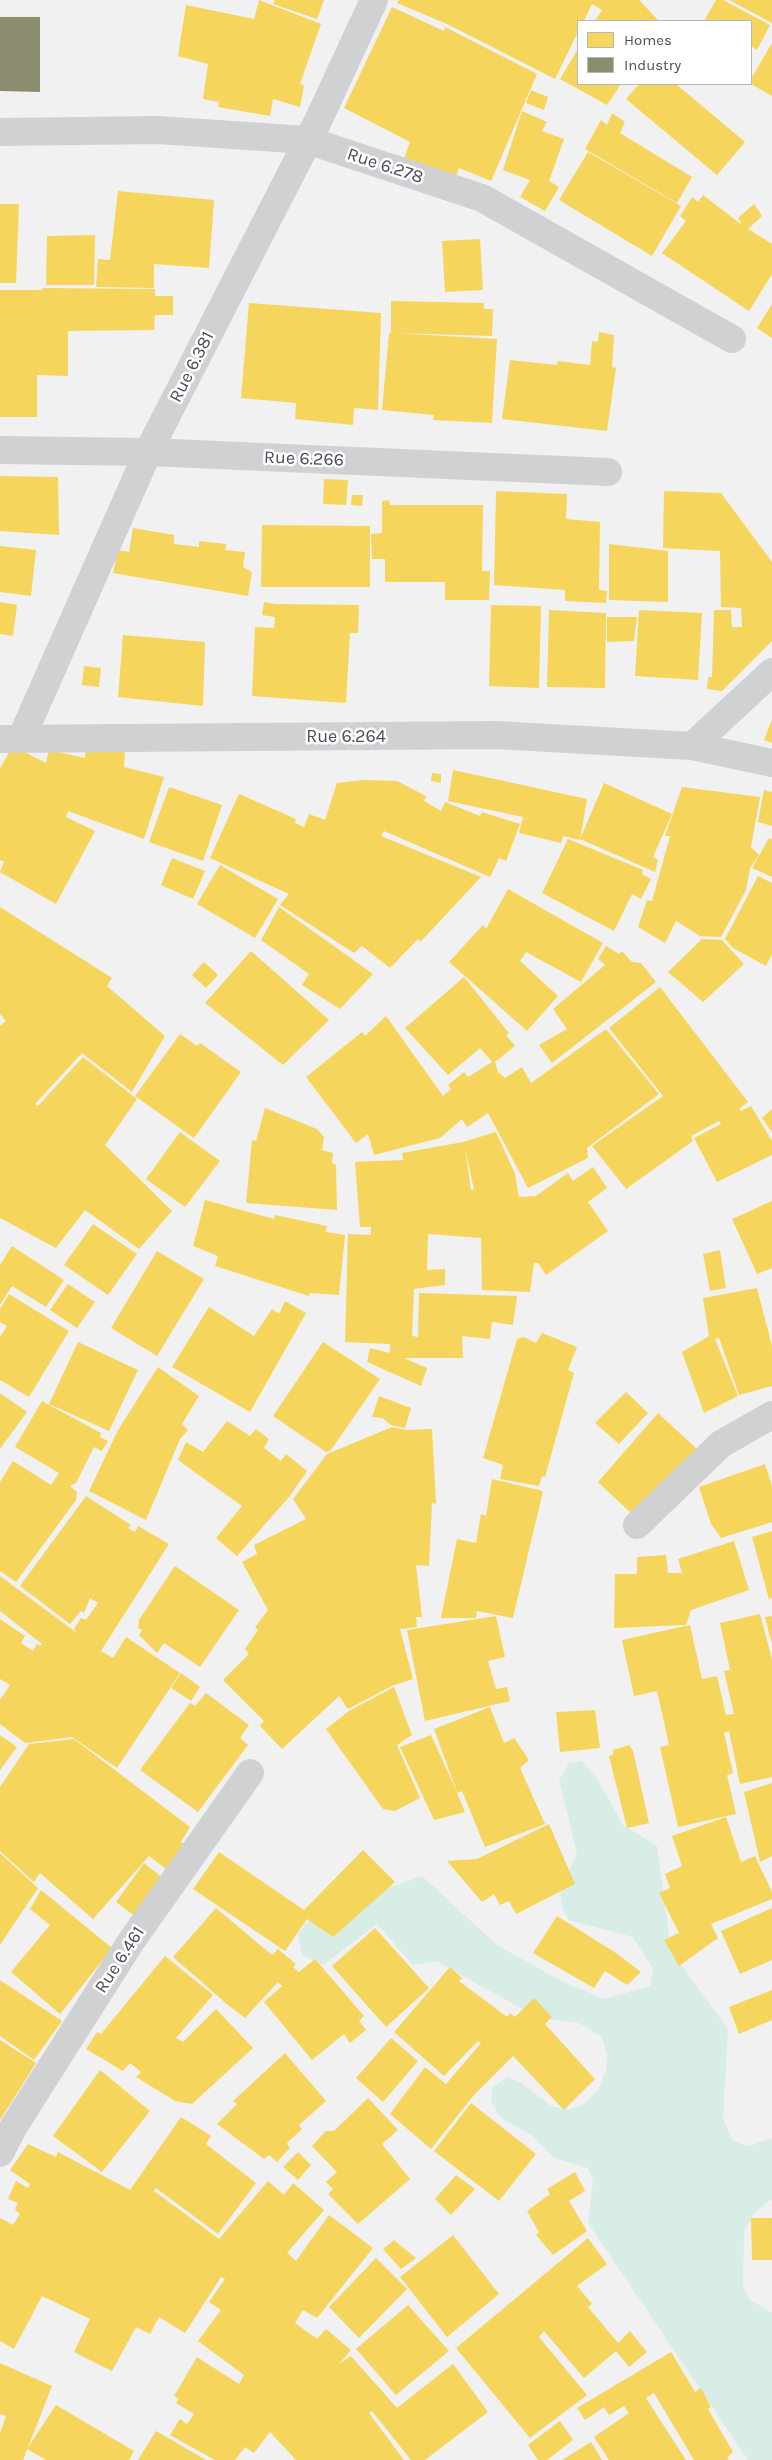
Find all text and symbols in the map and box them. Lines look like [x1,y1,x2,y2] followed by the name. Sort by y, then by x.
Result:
[577,20,752,85] legend
[624,31,672,49] text: Homes
[624,56,681,74] text: Industry
[344,144,426,188] street label: Rue 6.278
[165,328,219,406] street label: Rue 6.381
[264,447,344,471] street label: Rue 6.266
[306,726,386,748] street label: Rue 6.264
[90,1923,150,1997] street label: Rue 6.461

